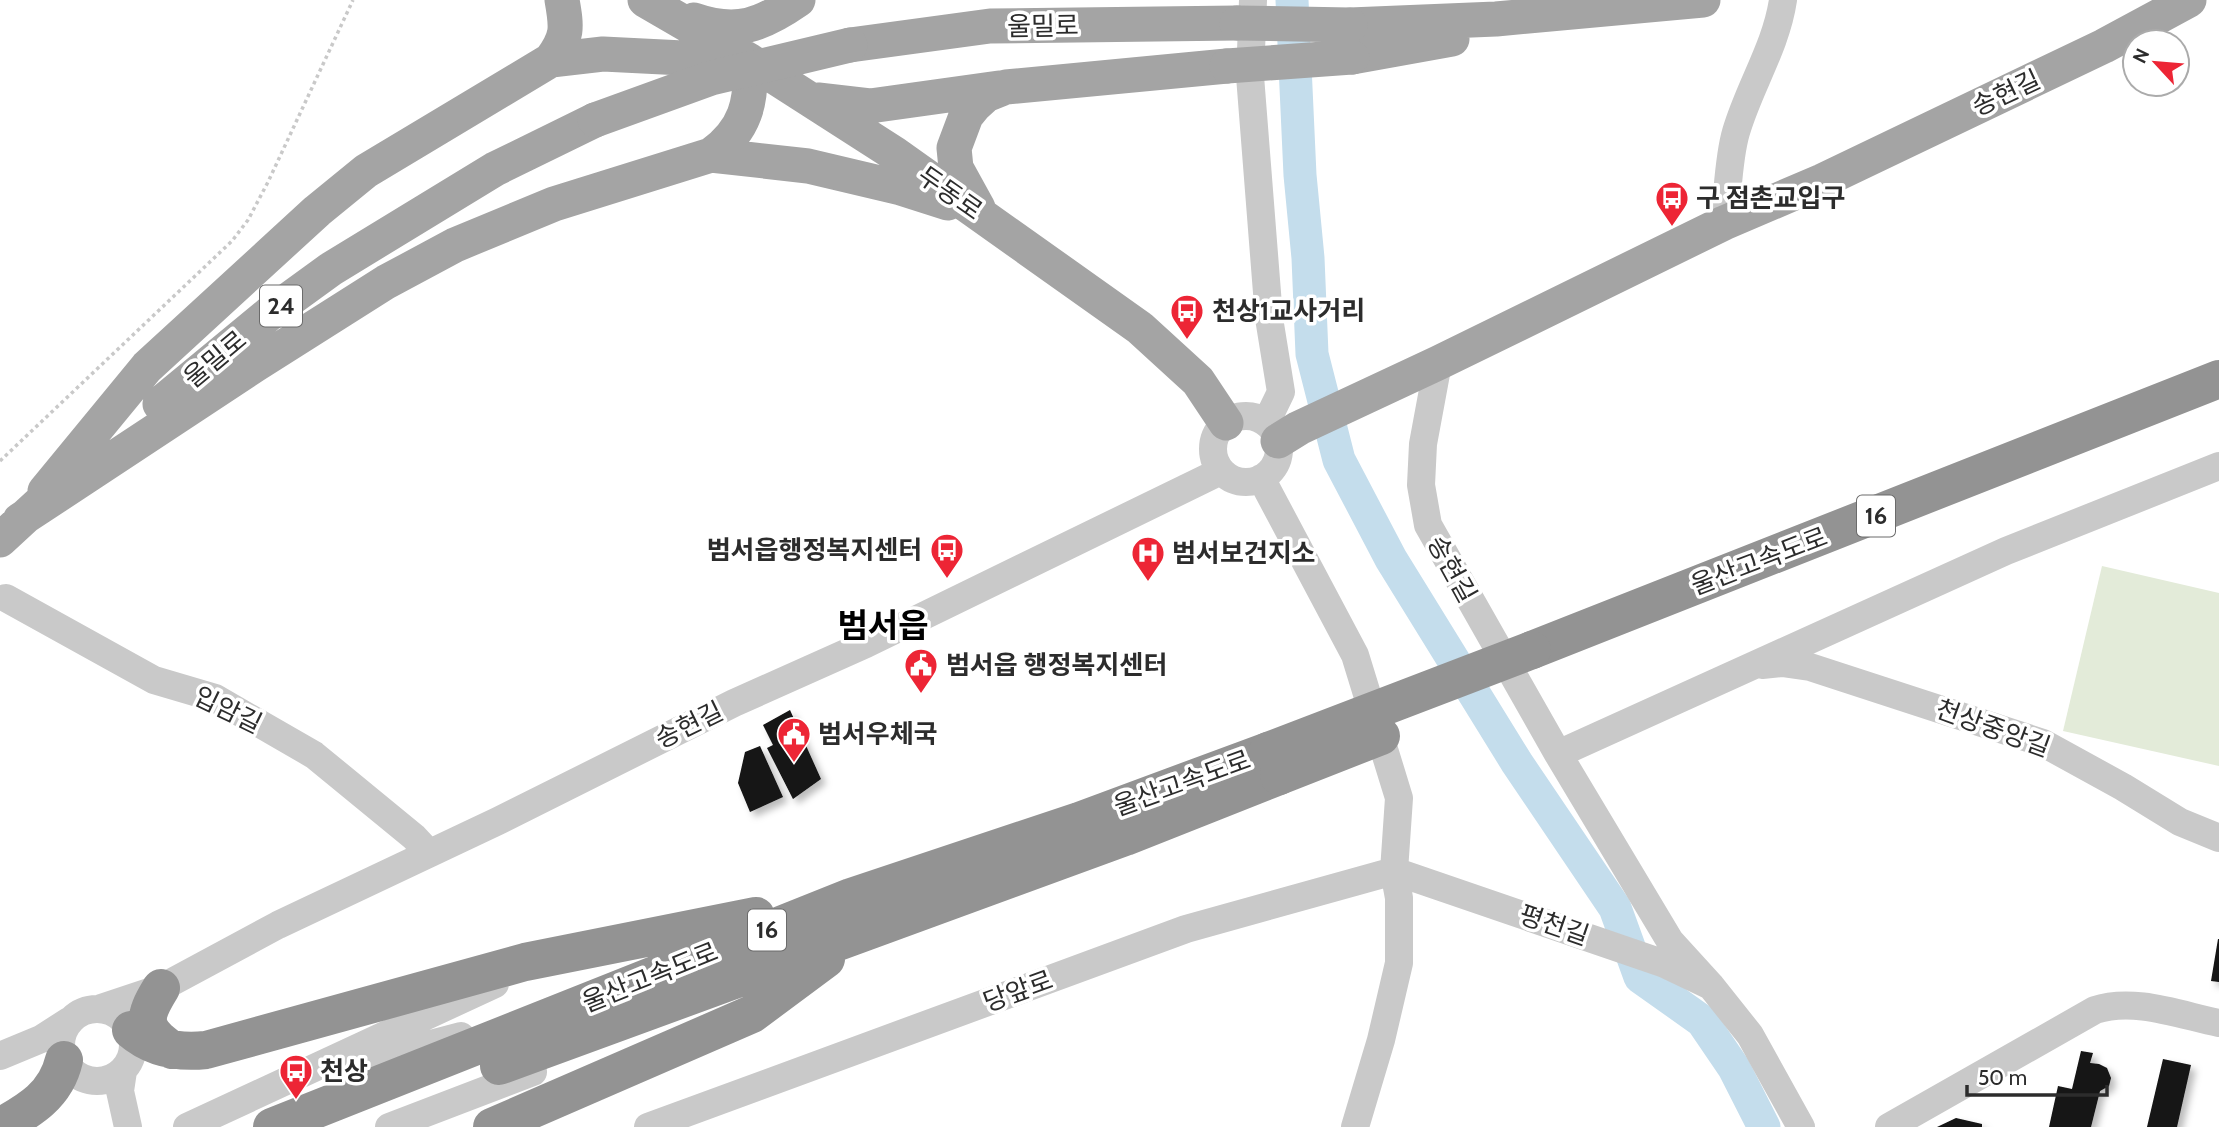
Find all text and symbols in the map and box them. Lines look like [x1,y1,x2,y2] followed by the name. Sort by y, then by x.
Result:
[1007,9,1079,43] street label: 울밀로
[2121,28,2191,98] north arrow
[2128,45,2154,67] text: N
[1967,63,2045,123] street label: 송현길
[911,159,989,227] street label: 두동로
[1653,179,1691,228] bus stop icon: 구 점촌교입구
[1696,182,1845,214] place label: 구 점촌교입구
[260,286,302,326] road number: 24
[1168,292,1206,341] bus stop icon: 천상1교사거리
[1212,295,1365,327] place label: 천상1교사거리
[177,324,253,394] street label: 울밀로
[1857,495,1895,536] road number: 16
[1686,520,1832,602] street label: 울산고속도로
[1421,530,1483,608] street label: 송현길
[928,531,966,580] bus stop icon: 범서읍행정복지센터
[707,534,922,566] place label: 범서읍행정복지센터
[1129,534,1167,583] hospital icon: 범서보건지소
[1172,537,1316,569] place label: 범서보건지소
[837,605,929,645] district label: 범서읍
[902,646,940,695] public building icon: 범서읍 행정복지센터
[946,649,1167,681] place label: 범서읍 행정복지센터
[189,680,267,740] street label: 입암길
[1931,693,2055,763] street label: 천상중앙길
[650,695,728,755] street label: 송현길
[775,715,813,764] public building icon: 범서우체국
[818,718,938,750] place label: 범서우체국
[1109,743,1255,823] street label: 울산고속도로
[1515,898,1593,952] street label: 평천길
[748,910,786,950] road number: 16
[577,935,723,1019] street label: 울산고속도로
[979,964,1057,1018] street label: 당앞로
[277,1052,315,1101] bus stop icon: 천상
[1967,1054,2107,1098] scale bar
[320,1055,368,1087] place label: 천상
[1978,1065,2027,1090] text: 50 m

